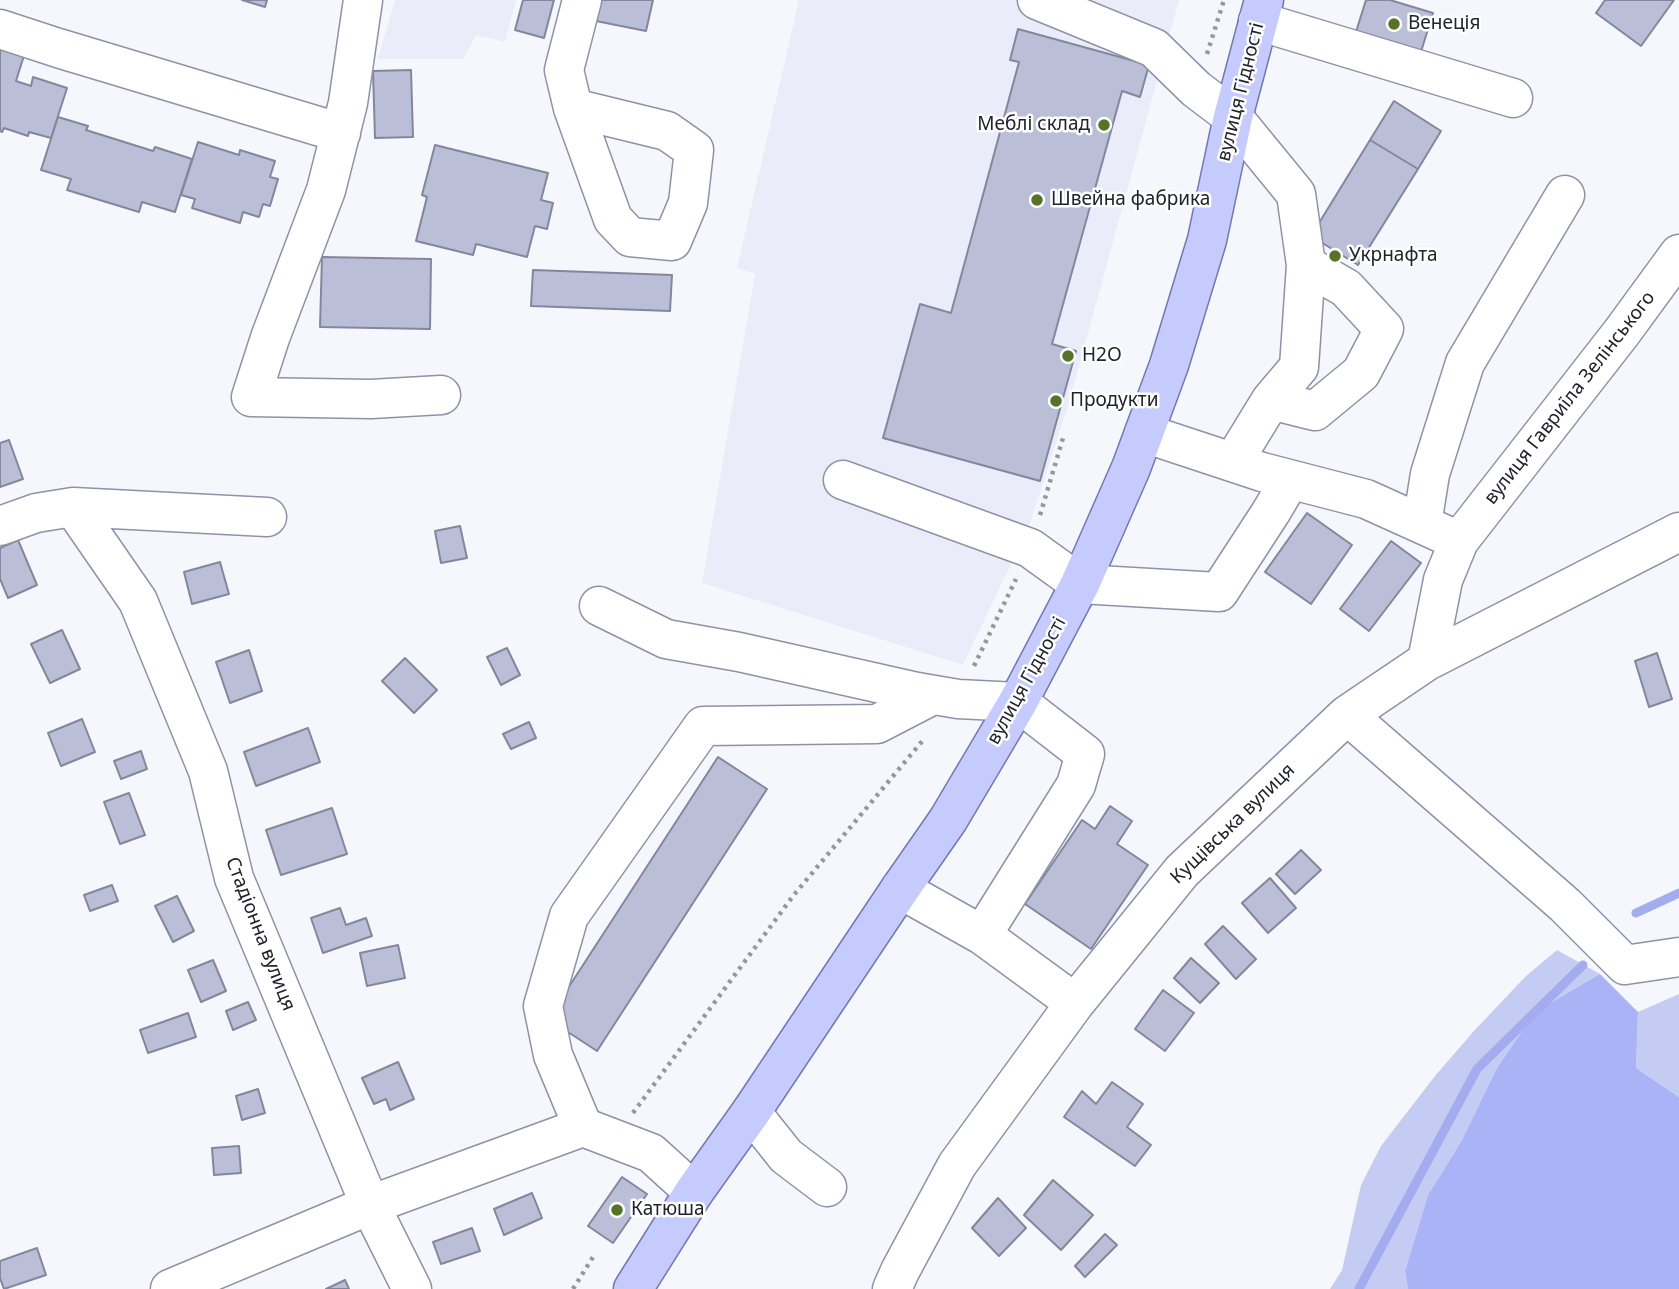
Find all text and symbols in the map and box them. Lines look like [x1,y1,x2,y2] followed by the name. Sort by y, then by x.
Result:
[1408,13,1480,35] place label: Венеція
[1386,16,1402,32] marker: Венеція
[1213,20,1269,164] street label: вулиця Гідності
[977,114,1090,136] place label: Меблі склад
[1096,117,1112,133] marker: Меблі склад
[1051,189,1210,211] place label: Швейна фабрика
[1029,192,1045,208] marker: Швейна фабрика
[1349,245,1438,267] place label: Укрнафта
[1327,248,1343,264] marker: Укрнафта
[1480,287,1660,509] street label: вулиця Гавриїла Зелінського
[1082,345,1122,367] place label: H2O
[1060,348,1076,364] marker: H2O
[1070,390,1159,412] place label: Продукти
[1048,393,1064,409] marker: Продукти
[983,613,1071,749] street label: вулиця Гідності
[1166,759,1300,889] street label: Кущівська вулиця
[220,854,300,1014] street label: Стадіонна вулиця
[631,1199,705,1221] place label: Катюша
[609,1202,625,1218] marker: Катюша

